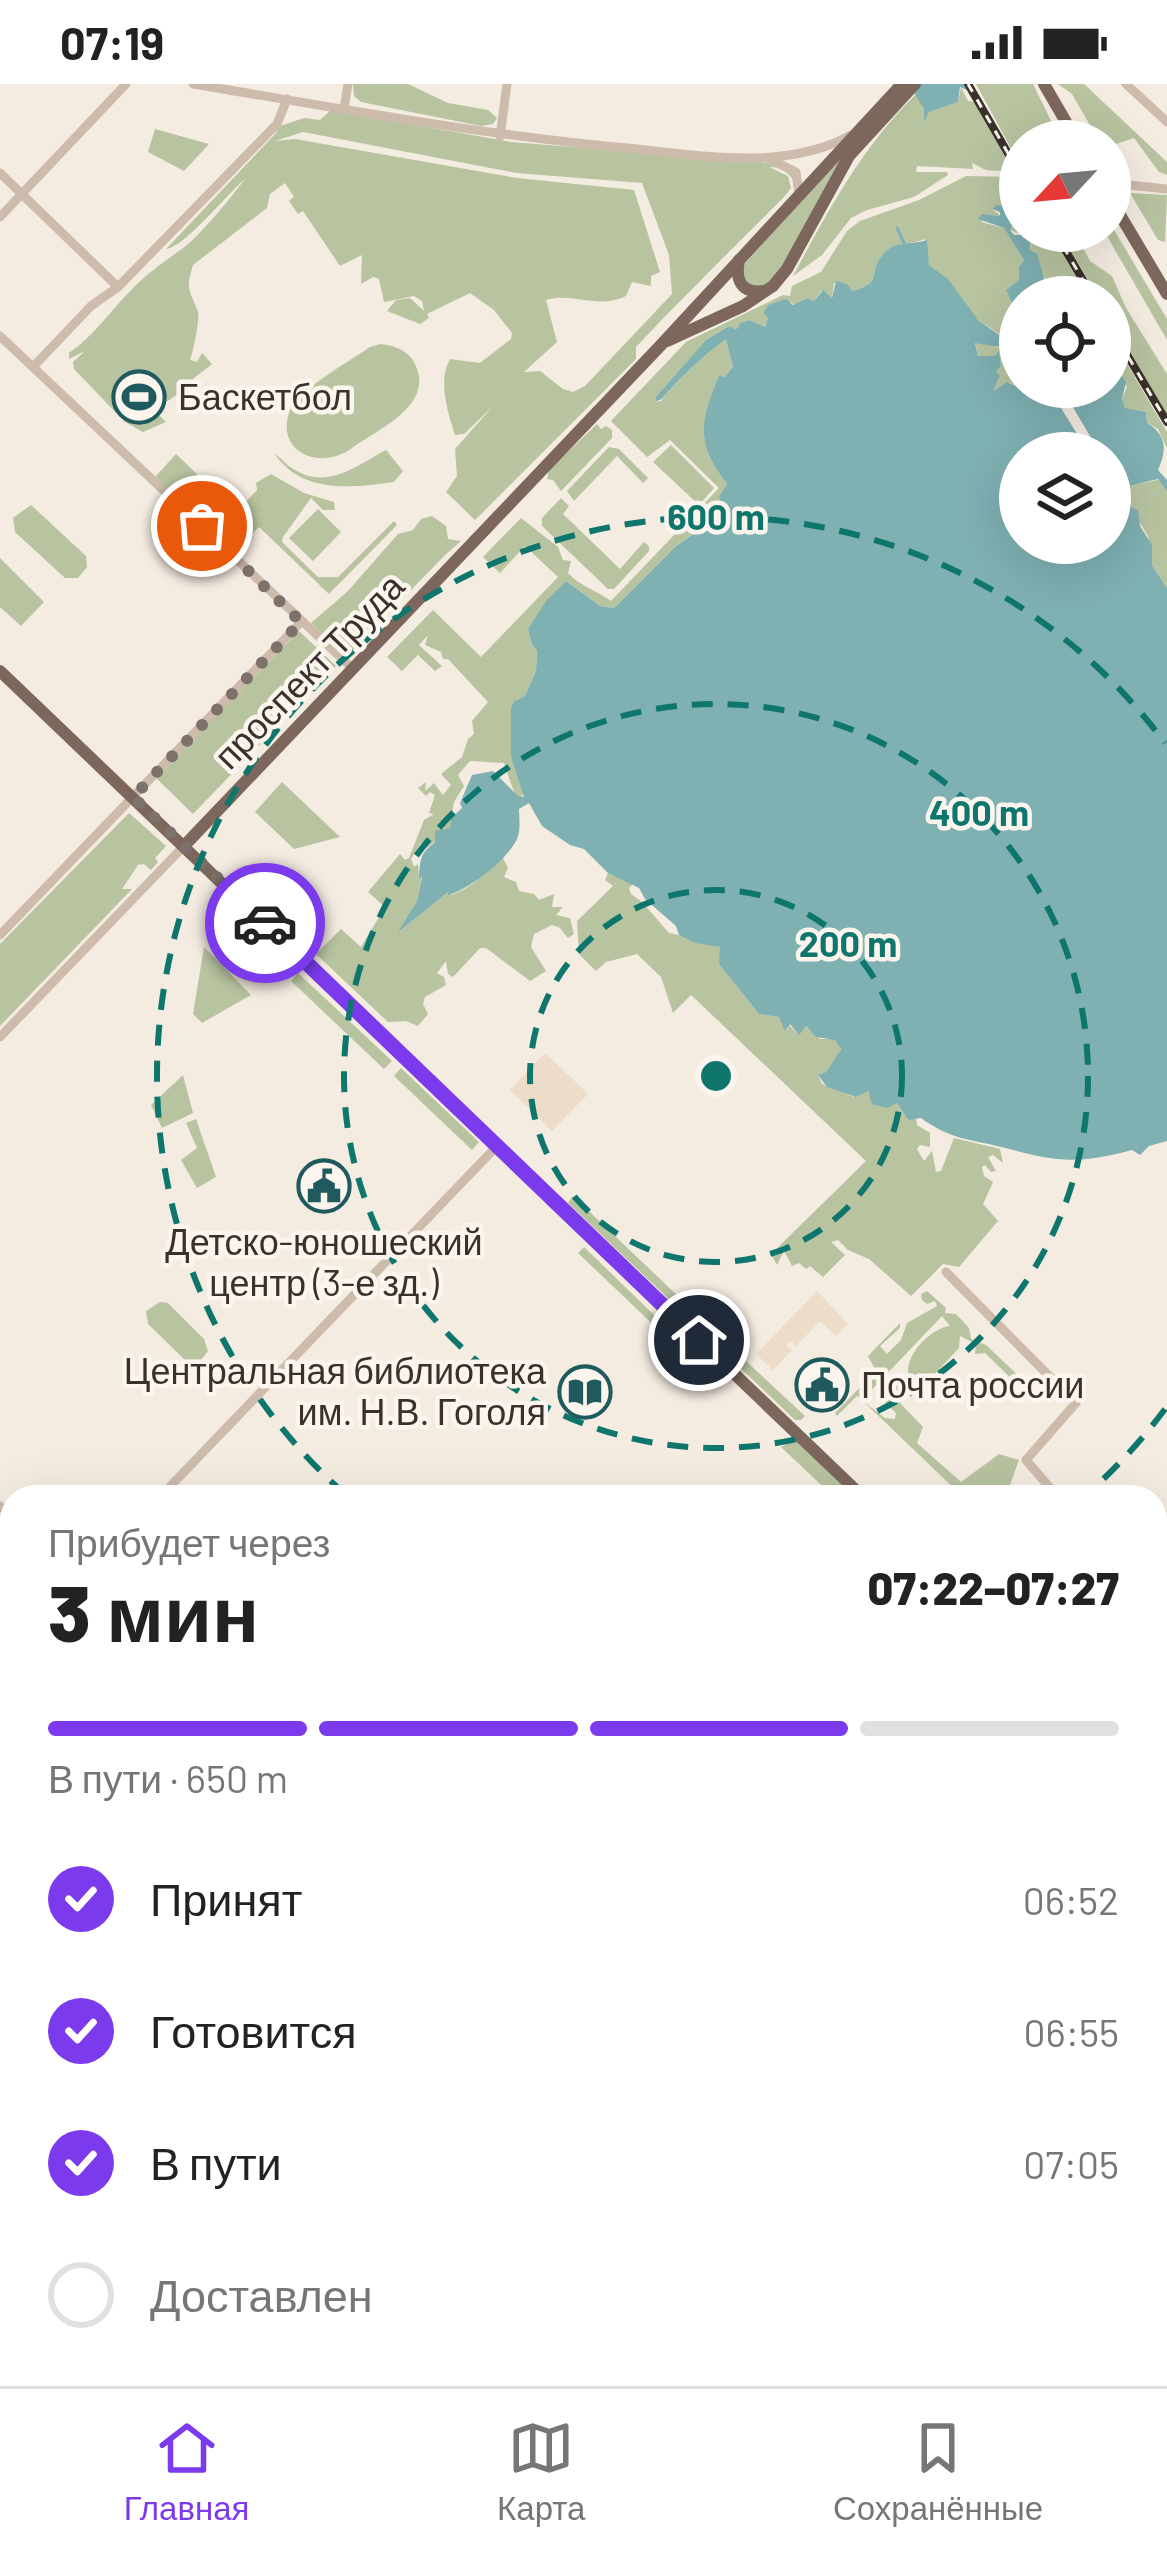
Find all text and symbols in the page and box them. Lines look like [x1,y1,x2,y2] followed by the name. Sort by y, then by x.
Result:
[60,15,164,69] text: 07:19
[999,120,1131,252] north arrow
[999,120,1131,564] map controls
[999,276,1131,408] button: locate
[111,369,167,425] sports icon: Баскетбол
[178,374,352,417] place label: Баскетбол
[999,432,1131,564] button: layers
[151,475,253,577] pin
[169,493,235,559] icon: bag
[667,494,765,537] text: 600 m
[204,563,413,777] street label: проспект Труда
[929,790,1029,833] text: 400 m
[205,863,325,983] courier
[232,890,298,956] icon: car
[799,921,897,964] text: 200 m
[695,1055,737,1097] centre of rings
[296,1158,352,1214] public building icon: Детско-юношеский центр (3-е зд.)
[165,1219,483,1304] place label: Детско-юношеский центр (3-е зд.)
[648,1289,750,1391] pin
[666,1307,732,1373] icon: home
[124,1348,547,1432] place label: Центральная библиотека им. Н.В. Гоголя
[794,1357,850,1413] public building icon: Почта россии
[861,1362,1084,1406] place label: Почта россии
[557,1364,613,1420] library icon: Центральная библиотека им. Н.В. Гоголя
[48,1518,330,1565] text: Прибудет через
[867,1560,1119,1614] text: 07:22–07:27
[48,1564,259,1658] text: 3 мин
[48,1754,288,1801] text: В пути · 650 m
[48,1866,114,1932] icon: check
[150,1871,302,1925] text: Принят
[1023,1876,1119,1923] text: 06:52
[48,1998,114,2064] icon: check
[150,2003,357,2057] text: Готовится
[1024,2008,1119,2055] text: 06:55
[48,2130,114,2196] icon: check
[150,2135,282,2189] text: В пути
[1023,2140,1119,2187] text: 07:05
[150,2267,373,2321] text: Доставлен
[124,2415,249,2528] tab: Главная
[497,2415,585,2528] tab: Карта
[833,2415,1043,2528] tab: Сохранённые

